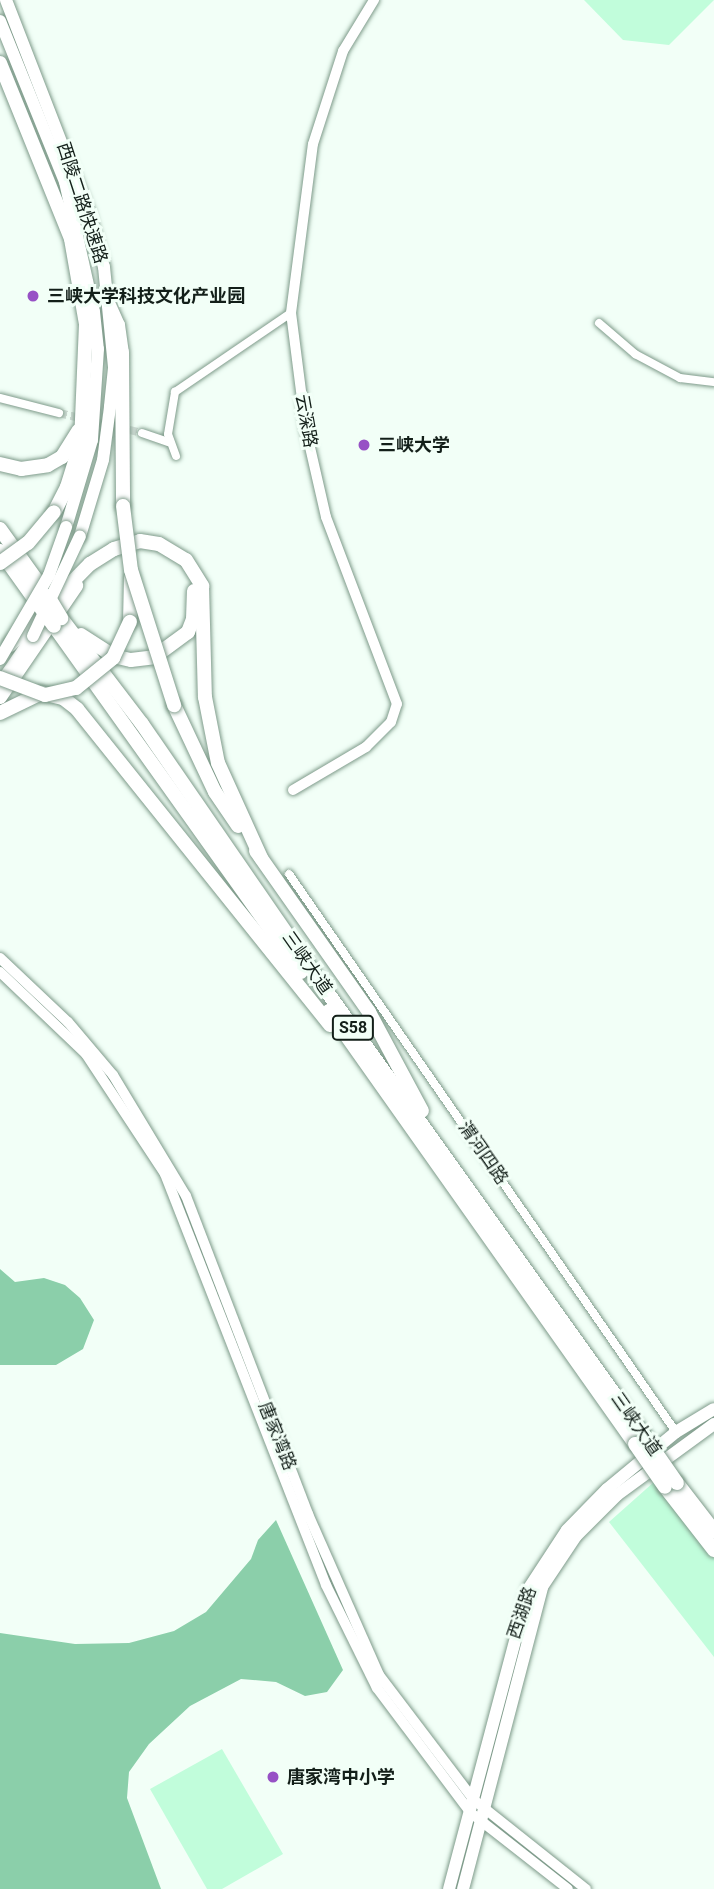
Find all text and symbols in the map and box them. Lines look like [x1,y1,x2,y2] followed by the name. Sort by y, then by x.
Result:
[52,140,112,266] street label: 西陵二路快速路
[47,285,245,307] place label: 三峡大学科技文化产业园
[25,288,41,304] marker: 三峡大学科技文化产业园
[291,393,321,449] street label: 云深路
[378,434,450,456] place label: 三峡大学
[356,437,372,453] marker: 三峡大学
[278,927,336,999] street label: 三峡大道
[330,1016,376,1040] road number: S58
[454,1117,512,1189] street label: 渭河四路
[607,1388,665,1460] street label: 三峡大道
[254,1399,300,1473] street label: 唐家湾路
[503,1584,541,1642] street label: 西湖路
[287,1766,395,1788] place label: 唐家湾中小学
[265,1769,281,1785] marker: 唐家湾中小学

